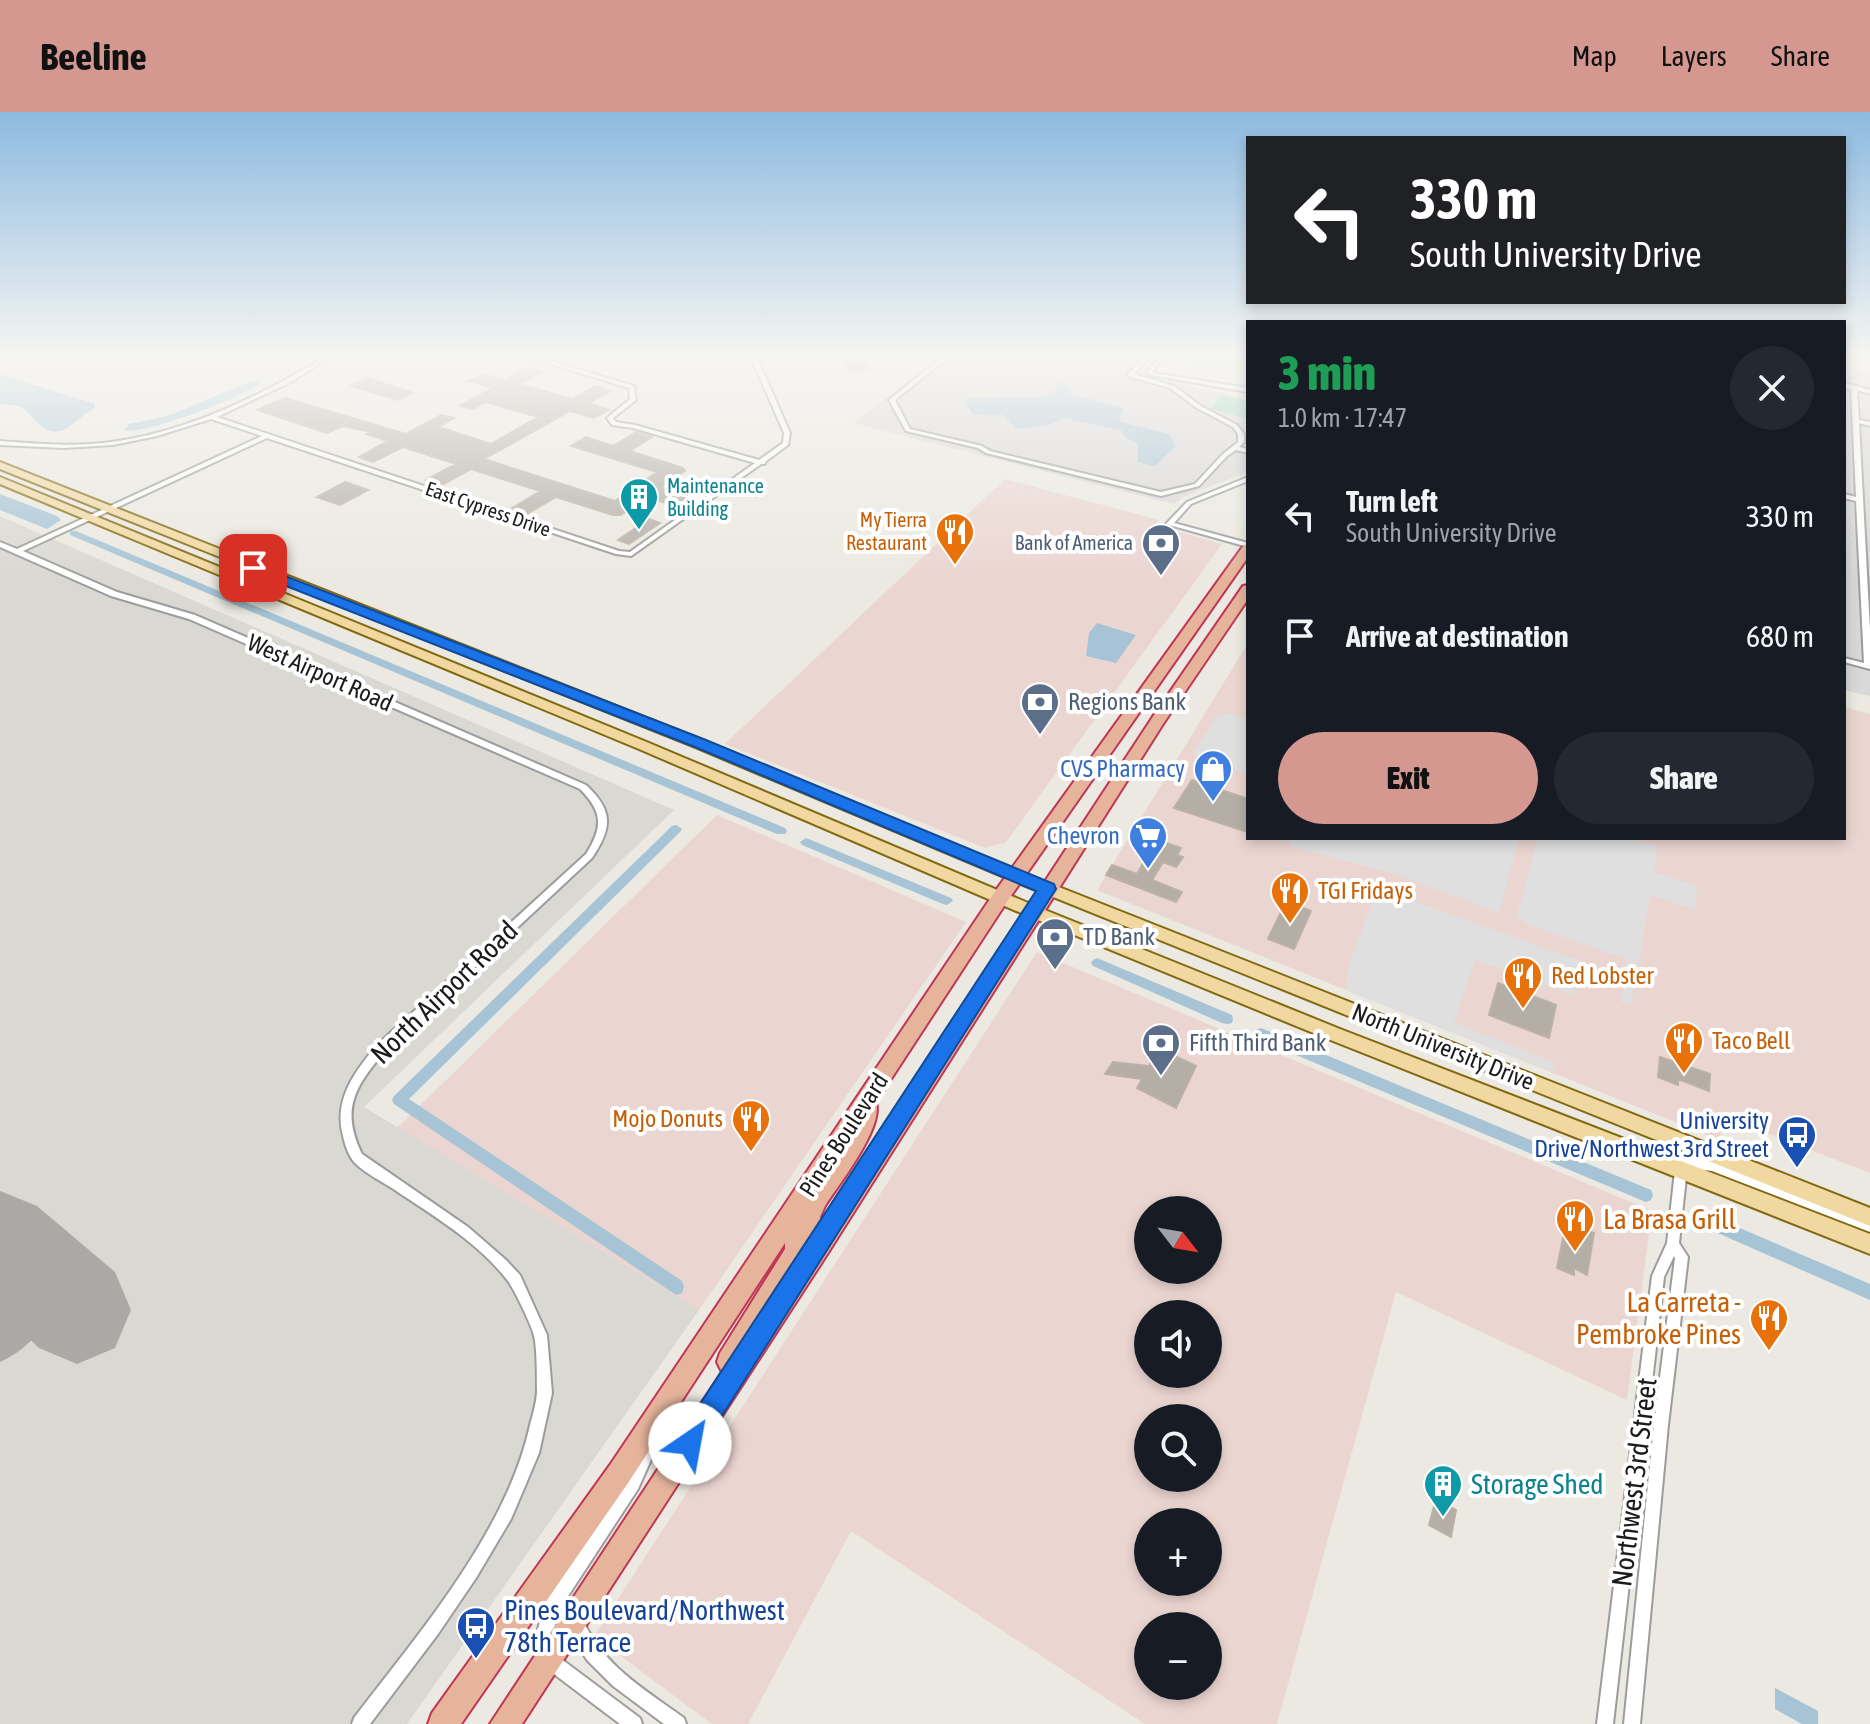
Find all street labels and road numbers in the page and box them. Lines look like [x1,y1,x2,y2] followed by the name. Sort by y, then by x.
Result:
[423,476,554,541] street label: East Cypress Drive
[243,628,397,717] street label: West Airport Road
[364,914,524,1070] street label: North Airport Road
[1348,998,1538,1095] street label: North University Drive
[794,1068,893,1201] street label: Pines Boulevard
[1605,1376,1663,1588] street label: Northwest 3rd Street

